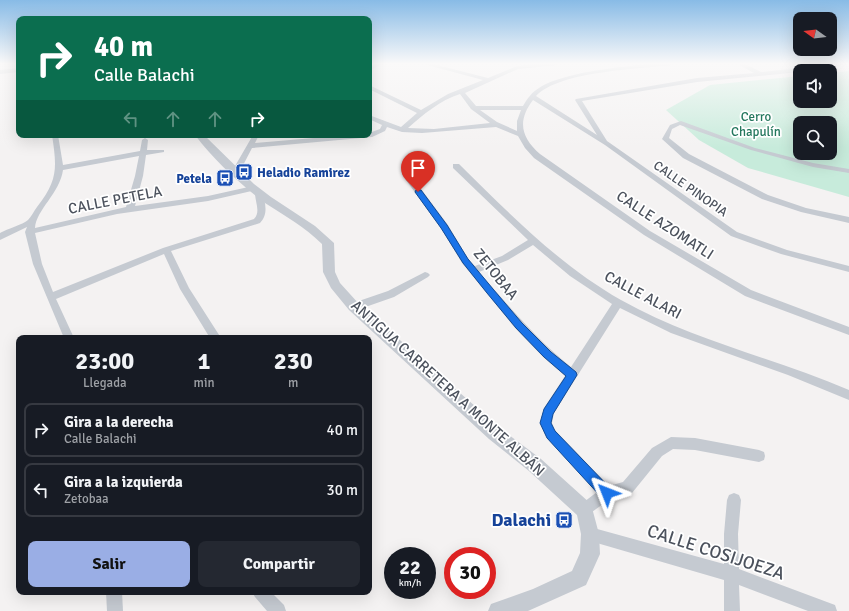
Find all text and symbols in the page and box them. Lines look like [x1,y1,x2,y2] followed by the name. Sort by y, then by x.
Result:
[793,12,837,56] north arrow
[793,12,837,160] map controls
[94,30,153,64] text: 40 m
[28,32,80,84] icon: right
[94,64,195,86] text: Calle Balachi
[793,64,837,108] button: sound
[120,108,142,130] icon: left
[162,108,184,130] icon: ahead
[204,108,226,130] icon: ahead
[246,108,268,130] icon: right
[731,109,781,140] park label: Cerro Chapulín
[793,116,837,160] button: search
[401,151,435,192] pin
[407,157,429,179] icon: arrive
[650,157,731,220] street label: CALLE PINOPIA
[234,162,254,182] bus stop icon: Heladio Ramirez
[257,165,350,181] place label: Heladio Ramirez
[215,168,235,188] bus stop icon: Petela
[176,171,212,187] place label: Petela
[67,182,163,218] street label: CALLE PETELA
[613,187,717,263] street label: CALLE AZOMATLI
[470,245,522,303] street label: ZETOBAA
[601,267,685,323] street label: CALLE ALARI
[348,296,549,480] street label: ANTIGUA CARRETERA A MONTE ALBÁN
[75,346,134,376] text: 23:00
[198,346,210,376] text: 1
[274,346,313,376] text: 230
[83,375,127,391] text: Llegada
[194,375,215,391] text: min
[288,375,298,391] text: m
[64,413,174,431] text: Gira a la derecha
[30,419,52,441] icon: right
[327,421,358,439] text: 40 m
[64,431,137,447] text: Calle Balachi
[586,472,628,514] position arrow
[64,473,183,491] text: Gira a la izquierda
[30,479,52,501] icon: left
[327,481,358,499] text: 30 m
[64,491,109,507] text: Zetobaa
[491,509,551,531] place label: Dalachi
[554,510,574,530] bus stop icon: Dalachi
[644,519,788,585] street label: CALLE COSIJOEZA
[28,541,190,587] button: Salir
[198,541,360,587] button: Compartir
[444,547,496,599] speed limit sign: 30
[399,555,421,580] text: 22
[399,577,421,589] text: km/h

